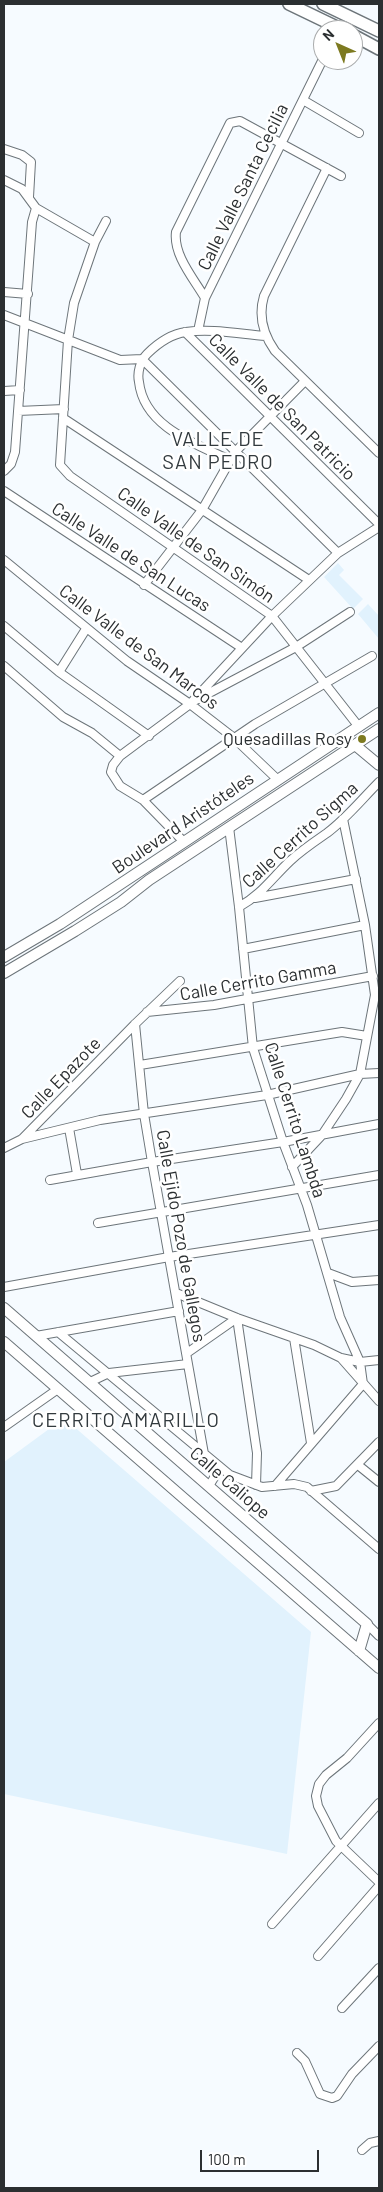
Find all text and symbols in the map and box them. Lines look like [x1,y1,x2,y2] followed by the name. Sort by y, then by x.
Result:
[313,20,363,70] north arrow
[319,25,337,44] text: N
[193,100,293,274] street label: Calle Valle Santa Cecilia
[204,329,360,485] street label: Calle Valle de San Patricio
[161,427,275,474] district label: VALLE DE SAN PEDRO
[113,482,279,608] street label: Calle Valle de San Simón
[48,498,214,616] street label: Calle Valle de San Lucas
[55,580,223,714] street label: Calle Valle de San Marcos
[223,728,352,750] place label: Quesadillas Rosy
[356,733,368,745] marker: Quesadillas Rosy
[108,768,258,878] street label: Boulevard Aristóteles
[238,777,362,893] street label: Calle Cerrito Sigma
[178,957,338,1005] street label: Calle Cerrito Gamma
[17,1033,105,1123] street label: Calle Epazote
[260,1039,330,1201] street label: Calle Cerrito Lambda
[152,1128,210,1344] street label: Calle Ejido Pozo de Gallegos
[30,1408,222,1432] district label: CERRITO AMARILLO
[185,1442,275,1524] street label: Calle Caliope
[203,2140,322,2172] scale bar
[208,2150,246,2168] text: 100 m

